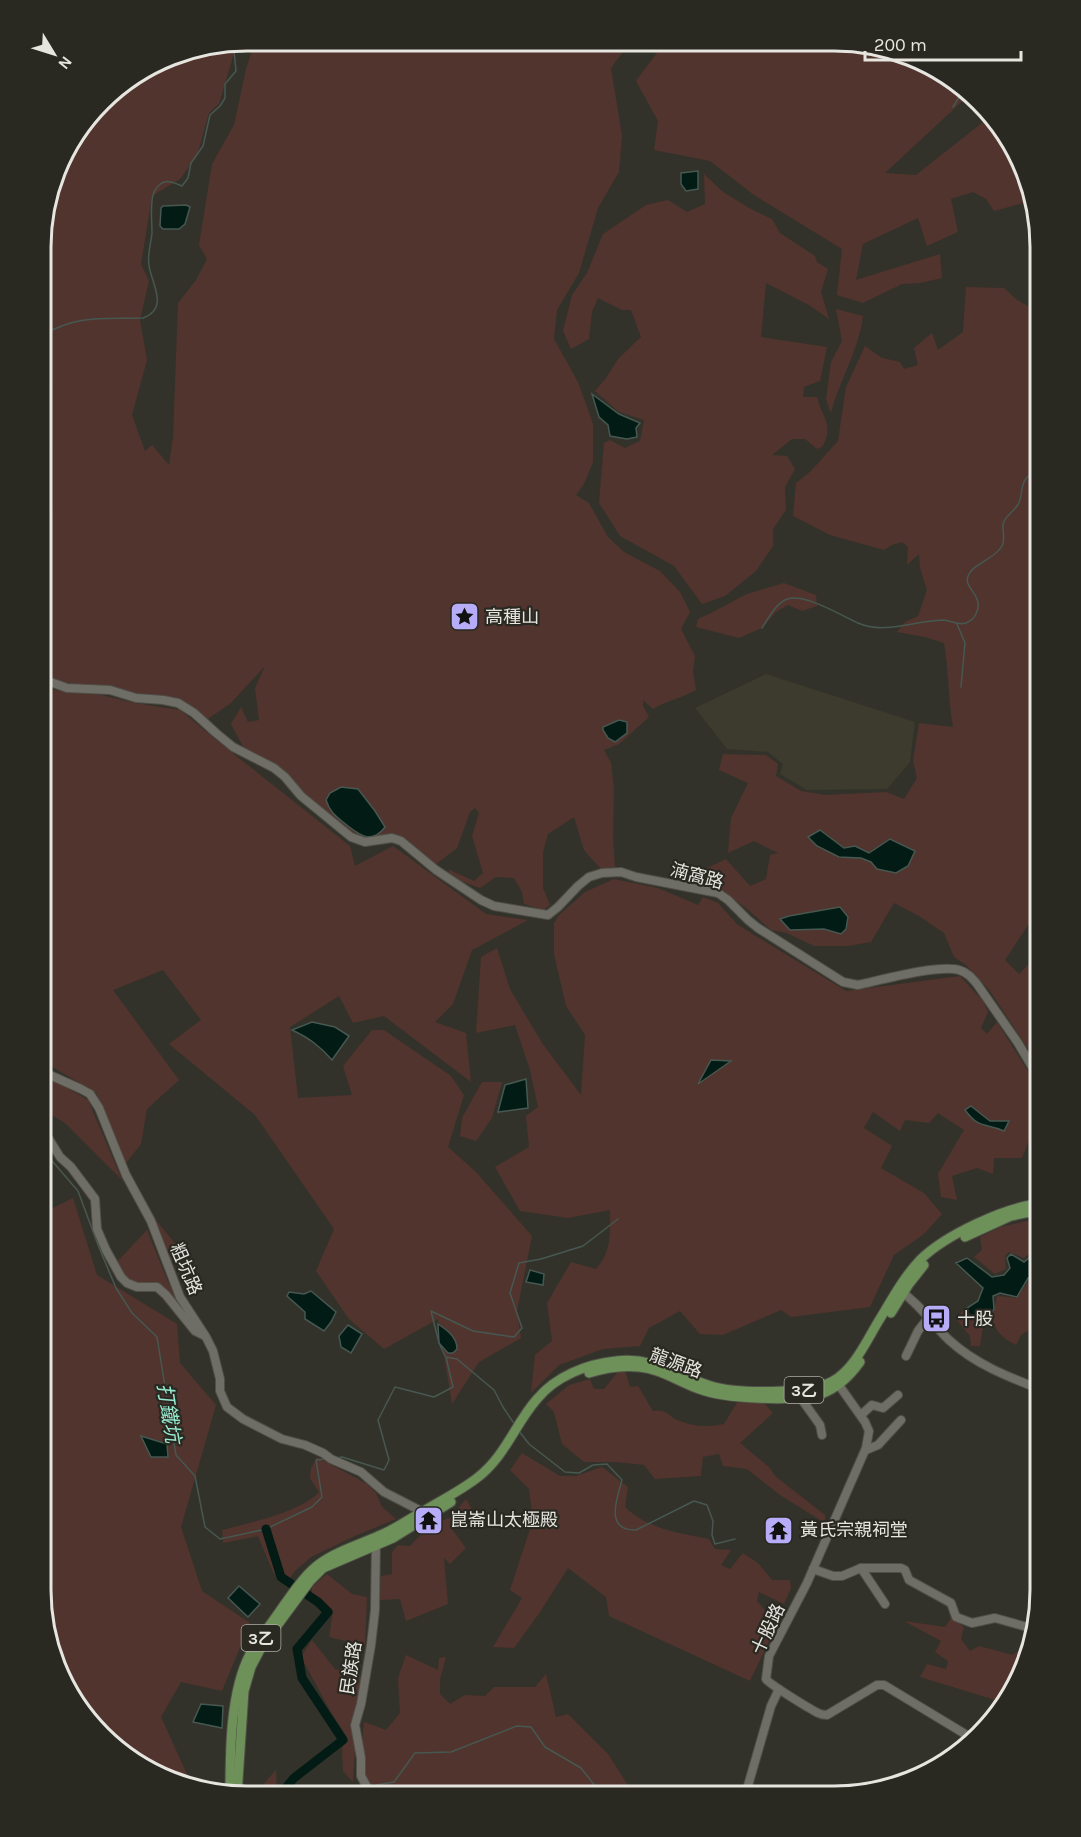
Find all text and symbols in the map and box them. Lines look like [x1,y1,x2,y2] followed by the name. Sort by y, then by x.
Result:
[24,24,84,84] north arrow
[865,24,1021,62] scale bar
[874,34,927,56] text: 200 m
[54,53,76,73] text: N
[448,601,480,633] place icon: 高種山
[485,606,539,628] place label: 高種山
[668,858,726,894] street label: 湳窩路
[165,1240,207,1298] street label: 粗坑路
[920,1303,952,1335] bus stop icon: 十股
[957,1308,993,1330] place label: 十股
[647,1343,705,1383] street label: 龍源路
[784,1377,824,1403] road number: 3乙
[152,1382,185,1447] water label: 打鐵坑
[413,1504,445,1536] temple icon: 崑崙山太極殿
[450,1509,558,1531] place label: 崑崙山太極殿
[763,1514,795,1546] temple icon: 黃氏宗親祠堂
[800,1519,908,1541] place label: 黃氏宗親祠堂
[747,1600,789,1658] street label: 十股路
[242,1625,280,1651] road number: 3乙
[336,1640,366,1696] street label: 民族路

